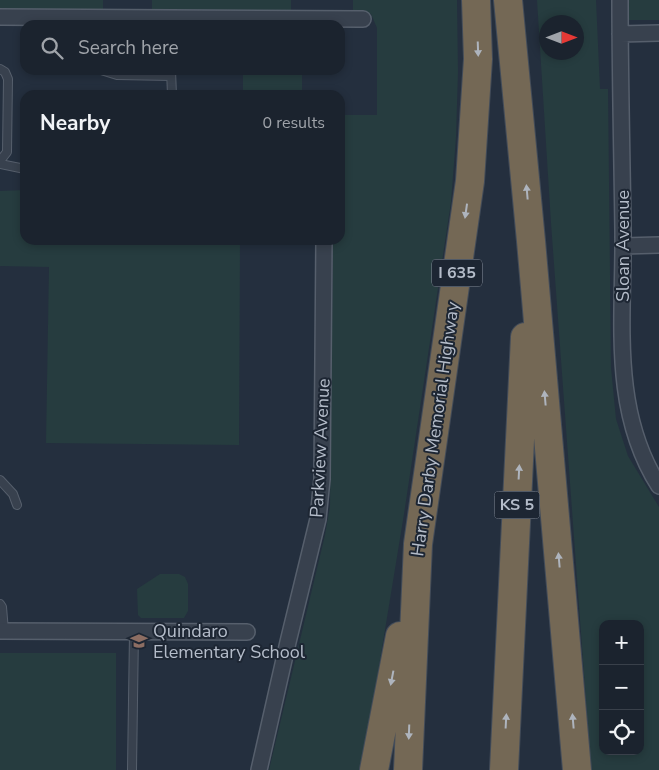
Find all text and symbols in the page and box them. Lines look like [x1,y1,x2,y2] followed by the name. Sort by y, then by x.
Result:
[539,15,584,60] north arrow
[20,20,345,75] search box
[38,34,66,62] icon: search
[78,35,179,61] text: Search here
[474,41,482,57] one-way arrow
[40,109,110,137] text: Nearby
[263,112,325,134] text: 0 results
[523,184,531,200] one-way arrow
[611,190,635,302] street label: Sloan Avenue
[461,203,469,219] one-way arrow
[432,260,482,286] road number: I 635
[405,299,465,558] street label: Harry Darby Memorial Highway
[304,378,336,518] street label: Parkview Avenue
[541,389,549,405] one-way arrow
[515,463,523,479] one-way arrow
[494,492,540,518] road number: KS 5
[554,551,562,567] one-way arrow
[153,619,306,664] place label: Quindaro Elementary School
[599,620,644,755] map controls
[599,620,644,665] button: +
[129,631,149,651] school or university icon: Quindaro Elementary School
[599,665,644,710] button: −
[387,670,395,686] one-way arrow
[599,710,644,755] button: locate
[503,713,511,729] one-way arrow
[568,713,576,729] one-way arrow
[405,725,413,741] one-way arrow

